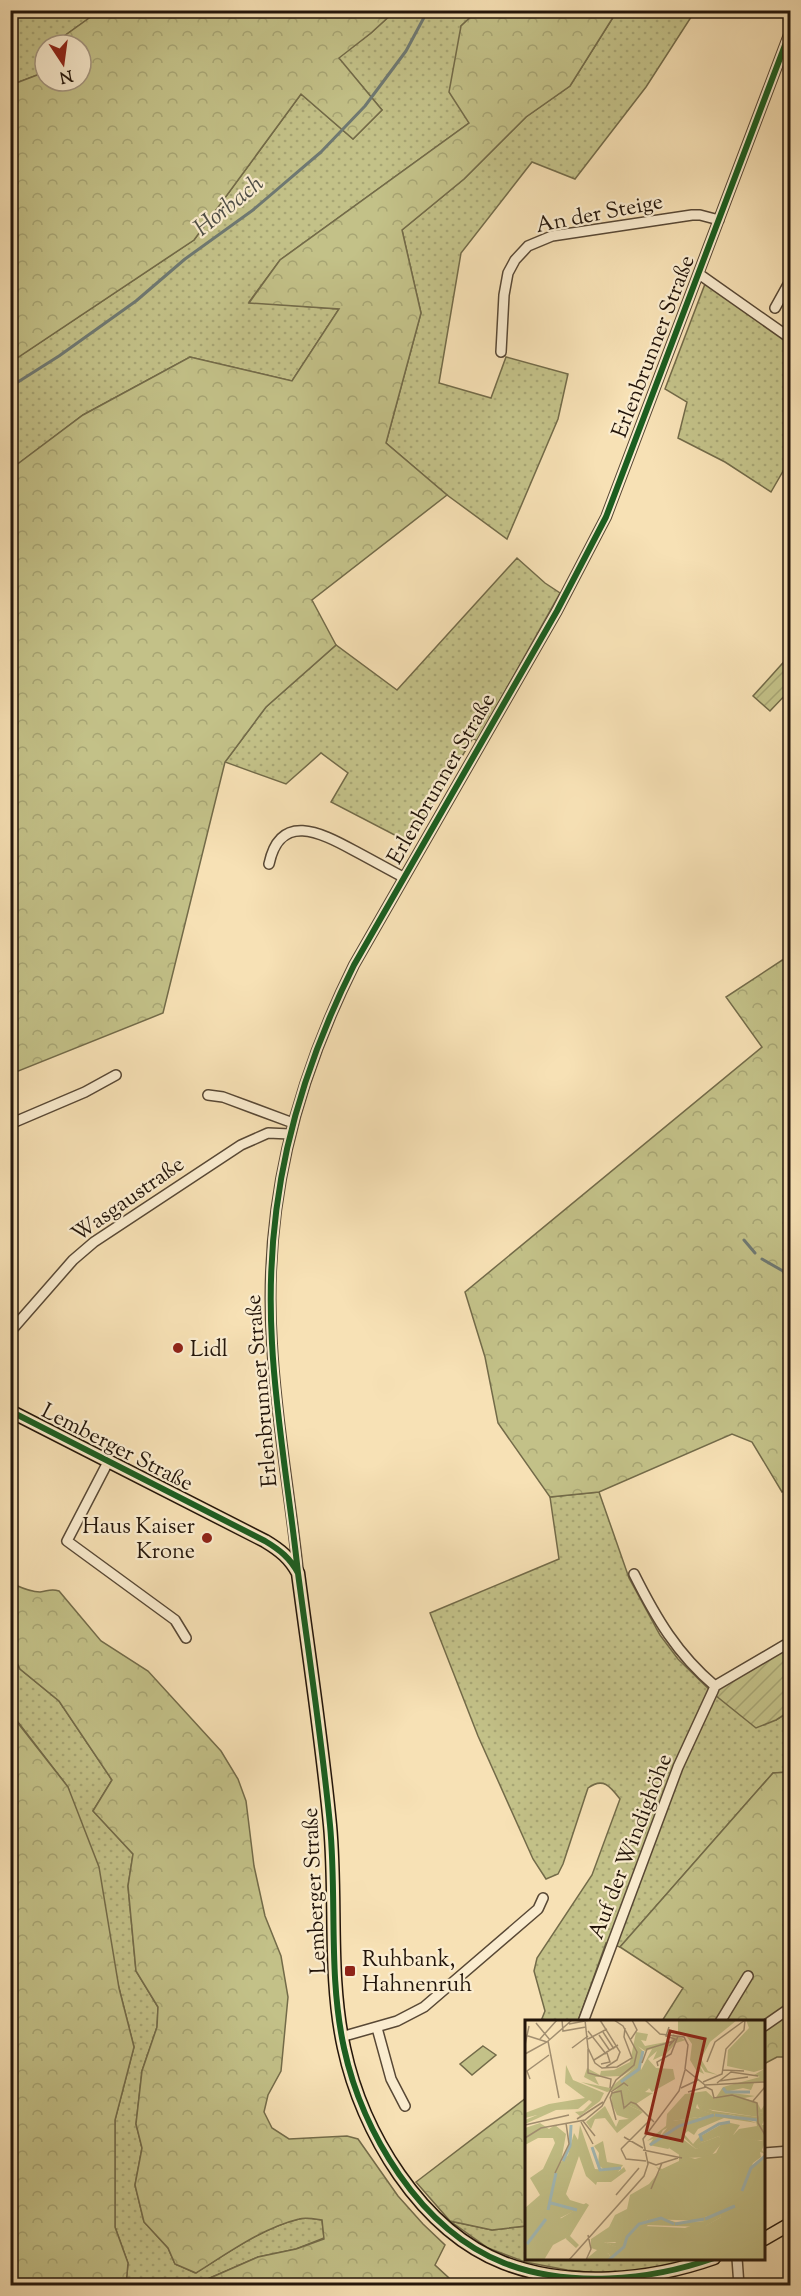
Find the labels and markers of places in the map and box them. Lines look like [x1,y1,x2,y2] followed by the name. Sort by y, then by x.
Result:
[190,1335,228,1367] place label: Lidl
[171,1341,185,1355] marker: Lidl
[82,1512,195,1569] place label: Haus Kaiser Krone
[200,1531,214,1545] marker: Haus Kaiser Krone
[362,1945,472,2002] place label: Ruhbank, Hahnenruh
[343,1964,357,1978] marker: Ruhbank, Hahnenruh

